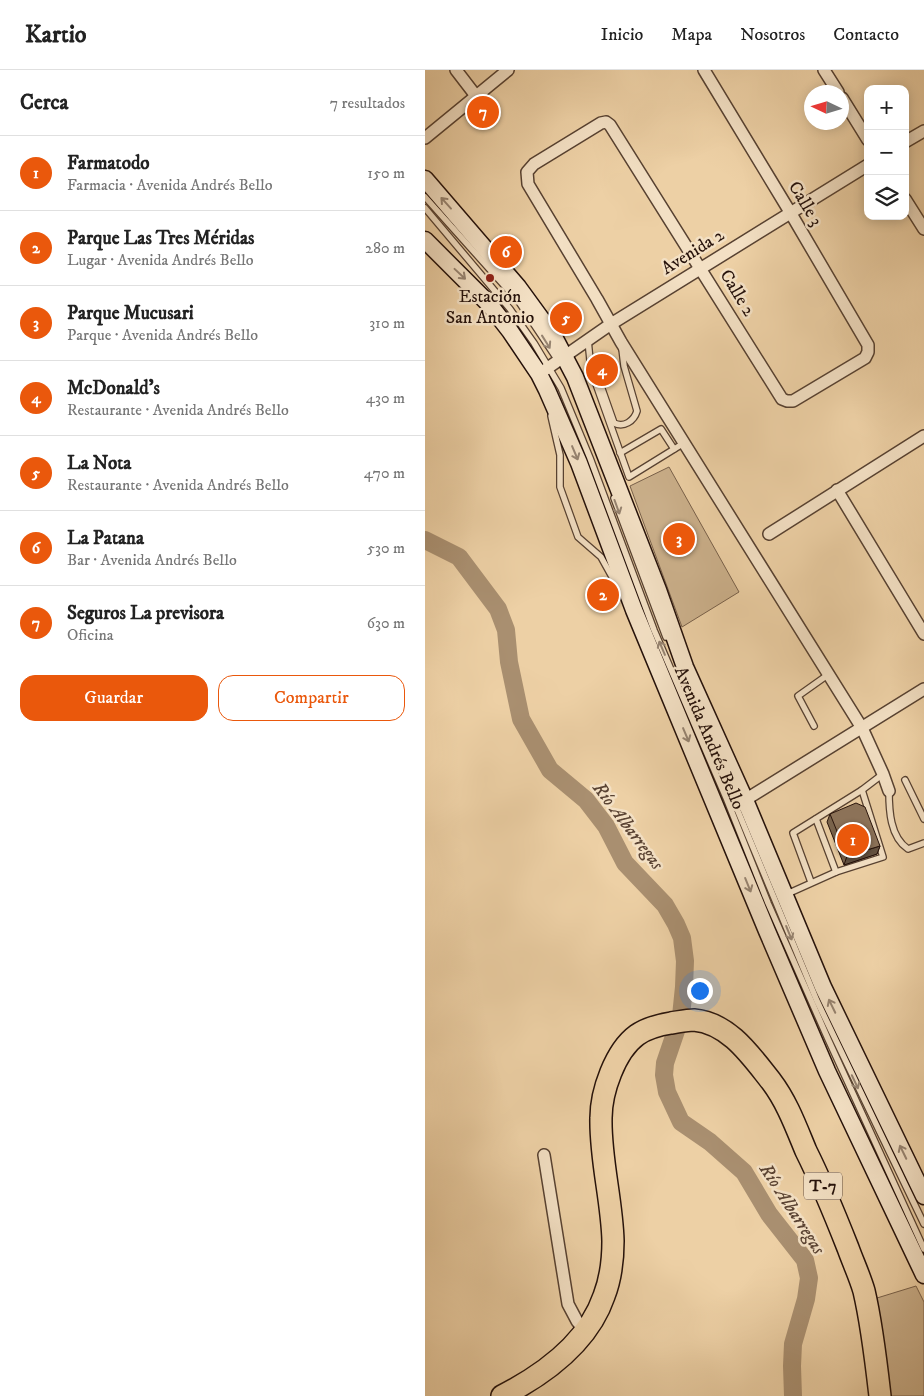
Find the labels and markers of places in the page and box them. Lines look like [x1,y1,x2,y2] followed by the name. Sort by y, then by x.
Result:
[467,93,499,131] pin: 7
[490,233,522,271] pin: 6
[484,272,496,284] marker: Estación San Antonio
[446,286,534,329] place label: Estación San Antonio
[550,299,582,337] pin: 5
[586,351,618,389] pin: 4
[663,520,695,558] pin: 3
[587,576,619,614] pin: 2
[837,821,869,859] pin: 1

